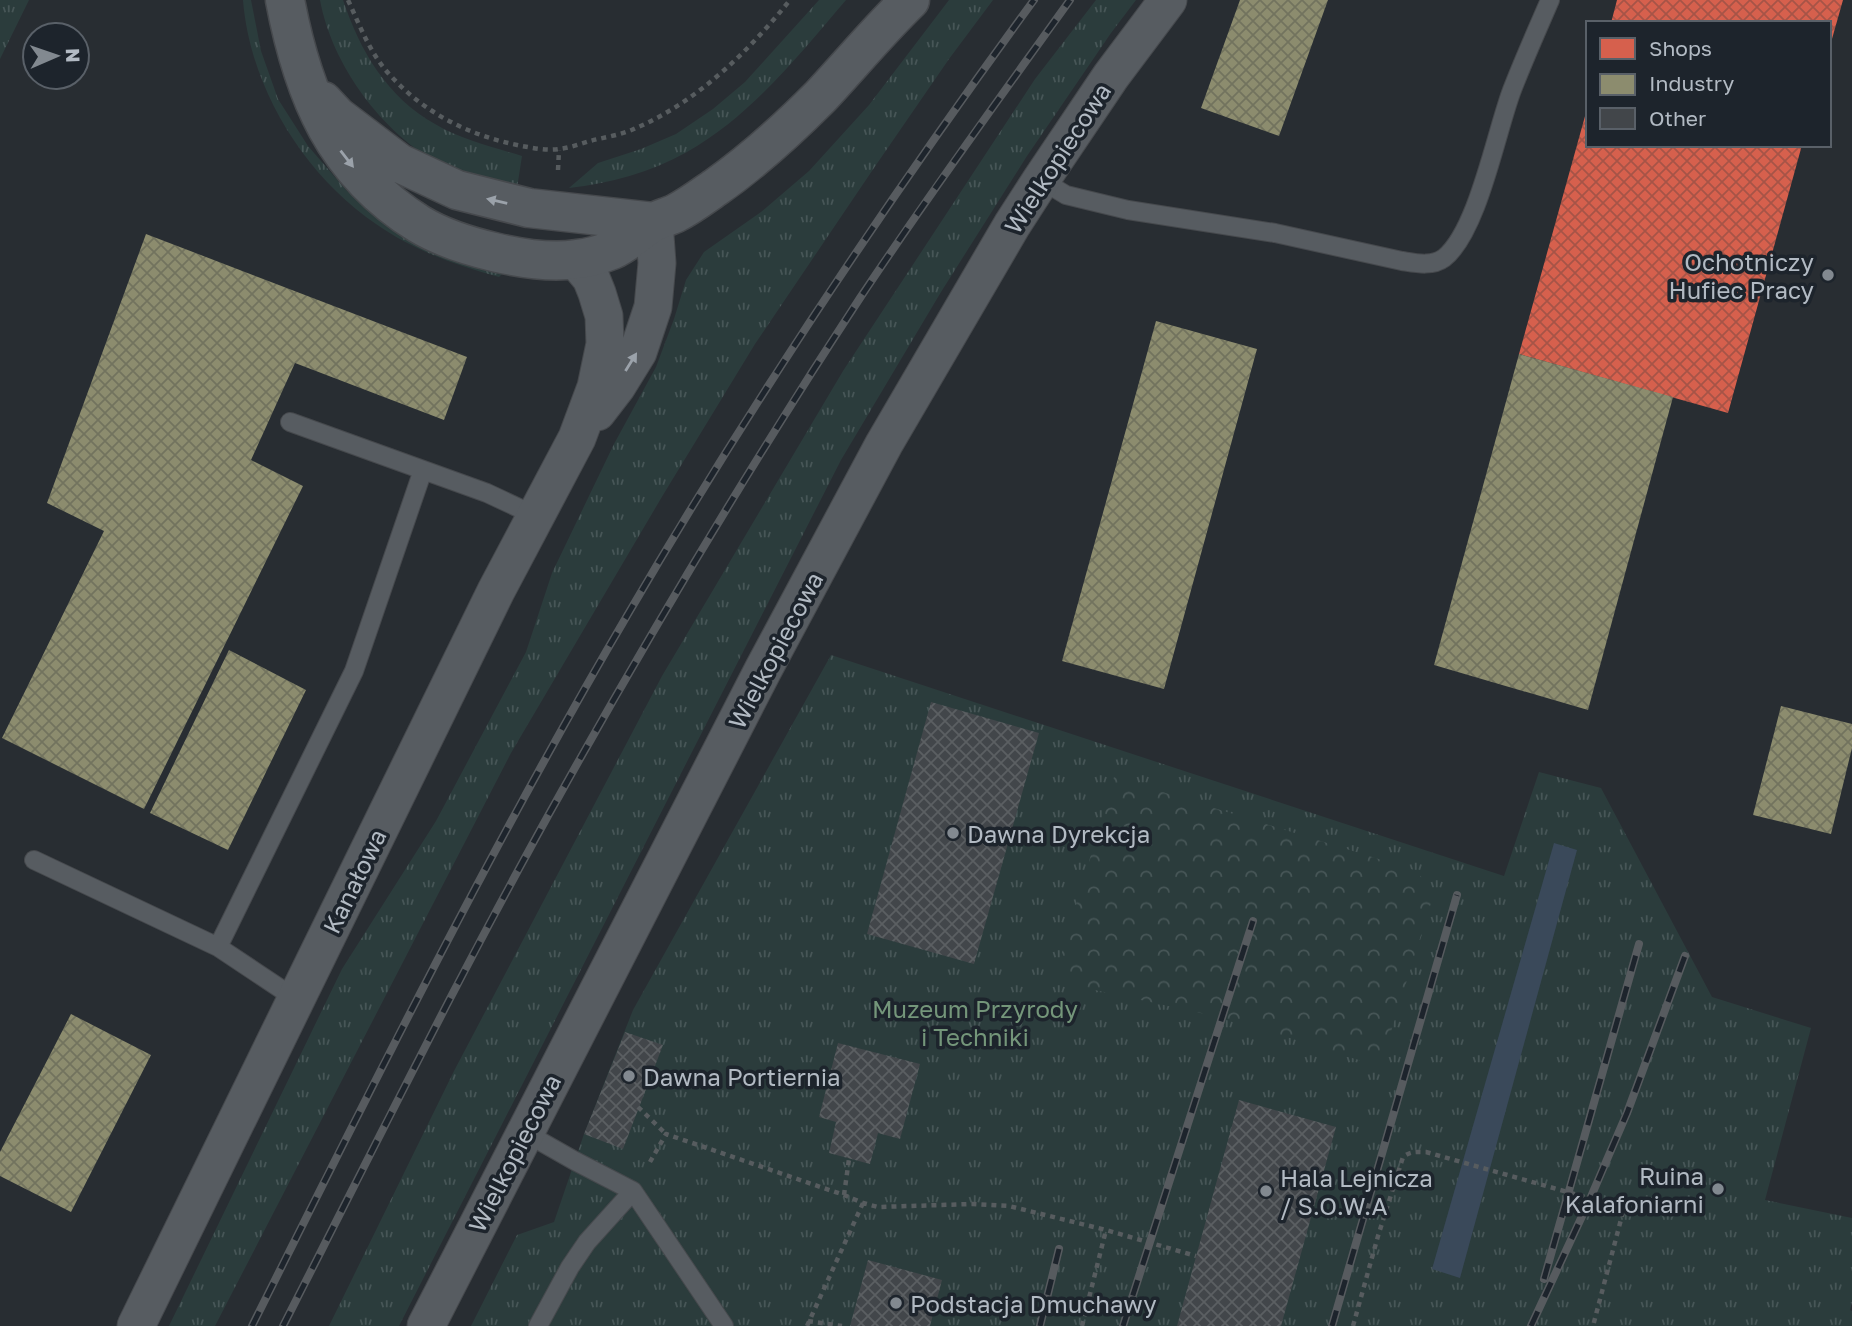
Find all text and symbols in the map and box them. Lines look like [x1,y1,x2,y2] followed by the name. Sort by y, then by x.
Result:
[21,21,91,91] north arrow
[1586,21,1831,147] legend
[1649,35,1712,61] text: Shops
[62,48,85,63] text: N
[1649,70,1734,96] text: Industry
[998,77,1116,239] street label: Wielkopiecowa
[1649,105,1706,131] text: Other
[339,150,354,168] one-way arrow
[486,195,508,206] one-way arrow
[1669,247,1814,304] place label: Ochotniczy Hufiec Pracy
[1820,267,1836,283] marker: Ochotniczy Hufiec Pracy
[625,353,638,372] one-way arrow
[721,567,829,733] street label: Wielkopiecowa
[967,819,1150,848] place label: Dawna Dyrekcja
[316,824,392,938] street label: Kanałowa
[945,825,961,841] marker: Dawna Dyrekcja
[872,994,1078,1051] park label: Muzeum Przyrody i Techniki
[643,1062,841,1091] place label: Dawna Portiernia
[621,1068,637,1084] marker: Dawna Portiernia
[462,1069,566,1237] street label: Wielkopiecowa
[1565,1161,1704,1218] place label: Ruina Kalafoniarni
[1280,1163,1433,1220] place label: Hala Lejnicza / S.O.W.A
[1710,1181,1726,1197] marker: Ruina Kalafoniarni
[1258,1183,1274,1199] marker: Hala Lejnicza / S.O.W.A
[910,1289,1157,1318] place label: Podstacja Dmuchawy
[888,1295,904,1311] marker: Podstacja Dmuchawy

